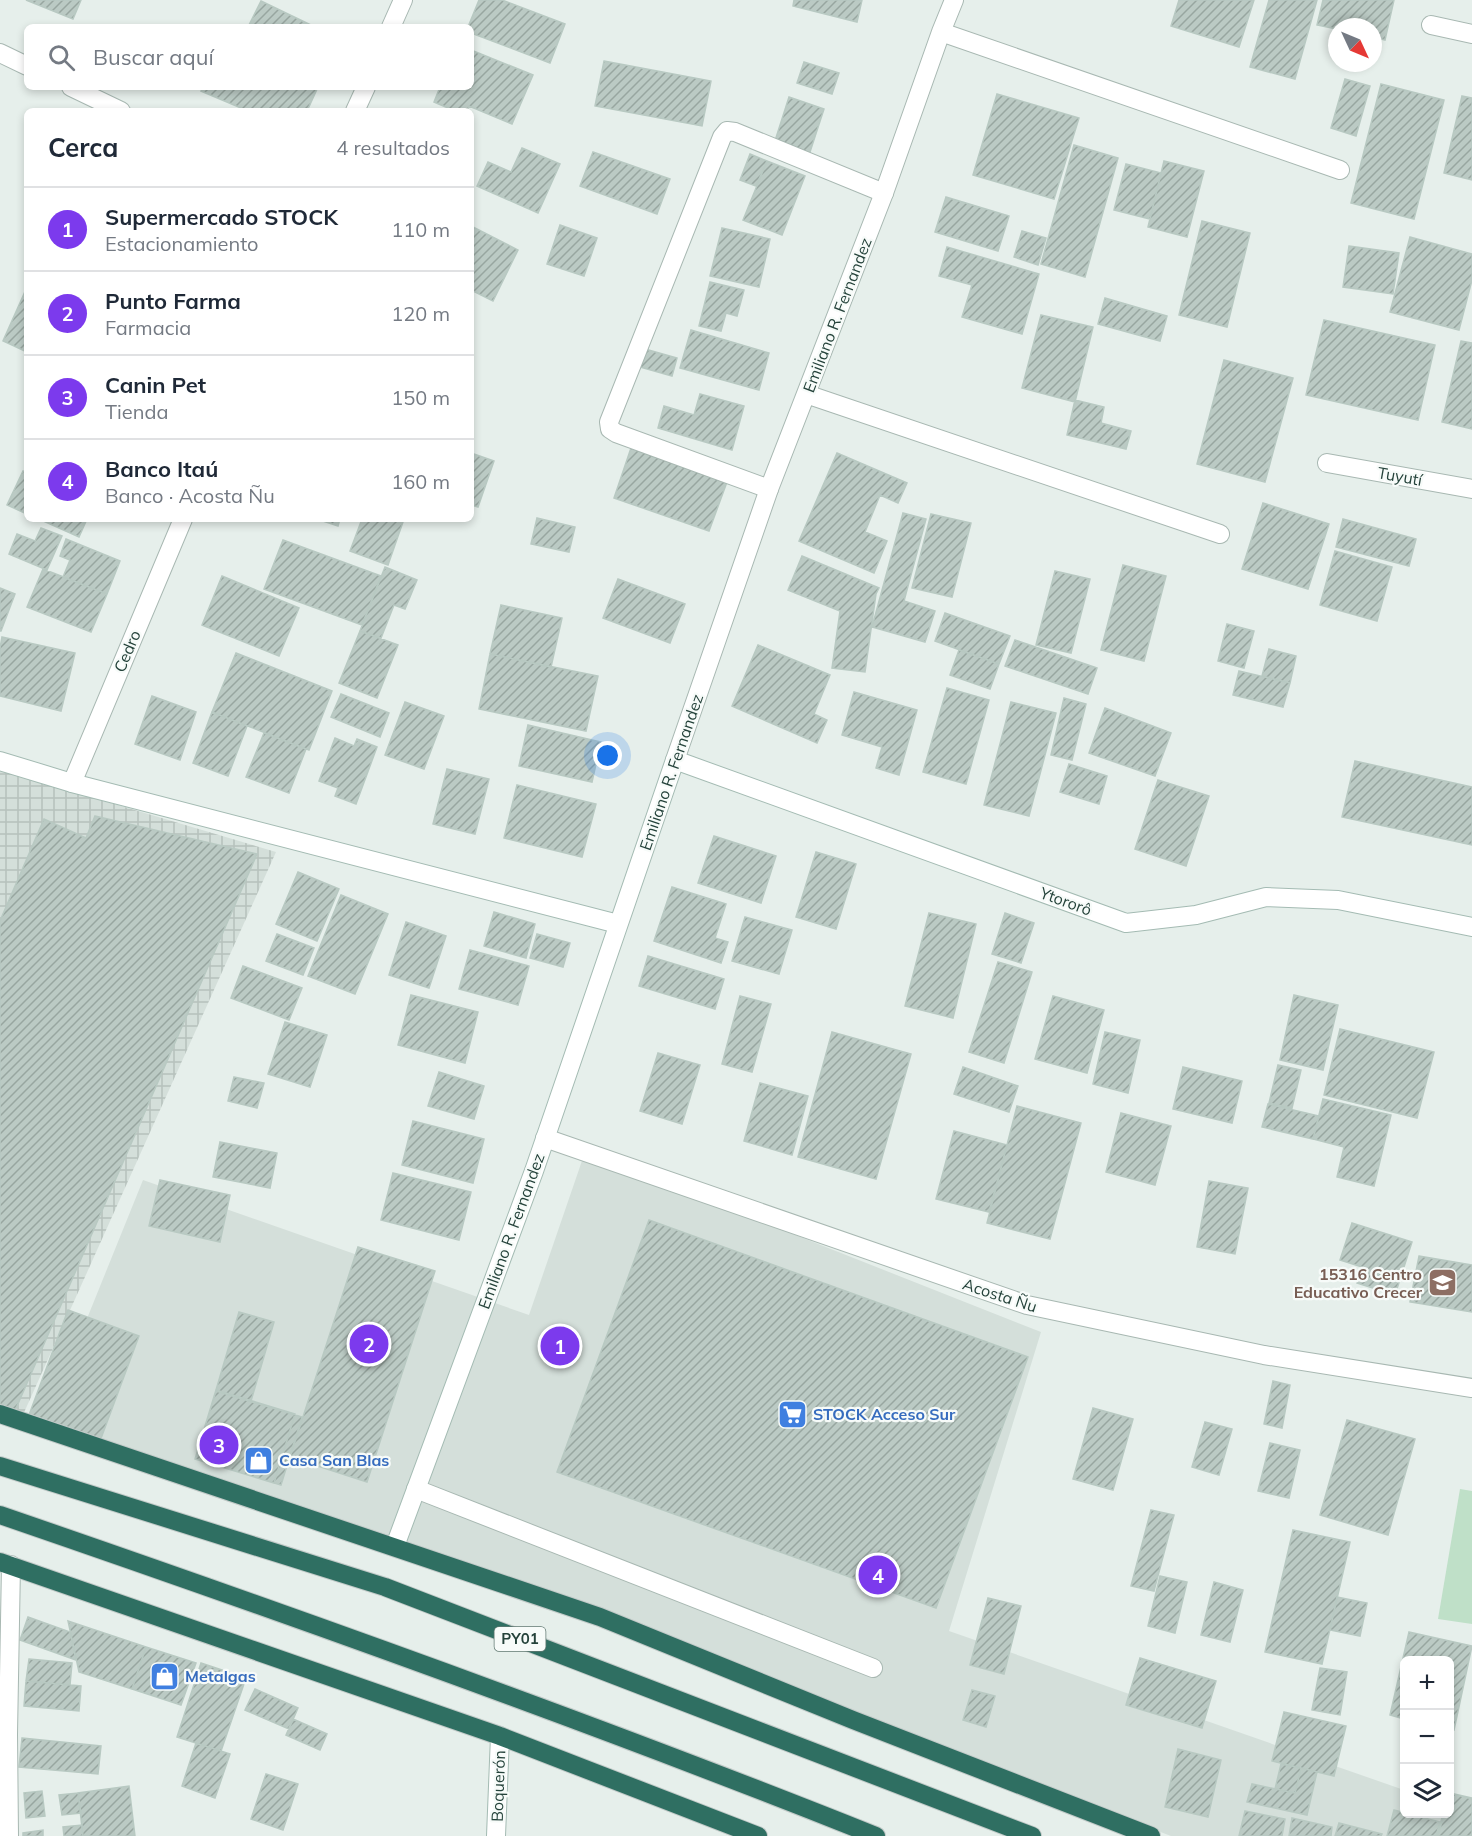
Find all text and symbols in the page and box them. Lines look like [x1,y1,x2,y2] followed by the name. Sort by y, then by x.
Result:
[1328,18,1382,72] north arrow
[24,24,474,90] search box
[45,41,78,74] icon: search
[93,43,214,71] text: Buscar aquí
[48,131,118,164] text: Cerca
[336,135,450,160] text: 4 resultados
[105,203,338,231] text: Supermercado STOCK
[62,217,74,242] text: 1
[391,217,450,242] text: 110 m
[105,231,258,256] text: Estacionamiento
[798,235,876,395] street label: Emiliano R. Fernandez
[105,287,241,315] text: Punto Farma
[62,301,74,326] text: 2
[391,301,450,326] text: 120 m
[105,315,191,340] text: Farmacia
[105,371,206,399] text: Canin Pet
[62,385,74,410] text: 3
[391,385,450,410] text: 150 m
[105,399,168,424] text: Tienda
[105,455,218,483] text: Banco Itaú
[1376,462,1425,490] street label: Tuyutí
[62,469,74,494] text: 4
[391,469,450,494] text: 160 m
[105,483,275,508] text: Banco · Acosta Ñu
[109,627,145,675] street label: Cedro
[635,691,707,853] street label: Emiliano R. Fernandez
[593,741,622,770] your location
[1037,882,1095,920] street label: Ytororô
[474,1150,548,1312] street label: Emiliano R. Fernandez
[1294,1264,1423,1302] place label: 15316 Centro Educativo Crecer
[1427,1267,1459,1299] school or university icon: 15316 Centro Educativo Crecer
[960,1274,1040,1316] street label: Acosta Ñu
[350,1322,388,1366] pin: 2
[540,1324,580,1368] pin: 1
[776,1398,808,1430] supermarket icon: STOCK Acceso Sur
[813,1404,956,1424] place label: STOCK Acceso Sur
[200,1422,238,1468] pin: 3
[242,1444,274,1476] shop icon: Casa San Blas
[279,1450,389,1470] place label: Casa San Blas
[858,1552,898,1598] pin: 4
[494,1627,546,1651] road number: PY01
[1400,1656,1454,1818] map controls
[1400,1656,1454,1710] button: +
[148,1660,180,1692] shop icon: Metalgas
[185,1666,256,1686] place label: Metalgas
[1400,1710,1454,1764] button: −
[487,1750,509,1822] street label: Boquerón
[1400,1764,1454,1818] button: layers

